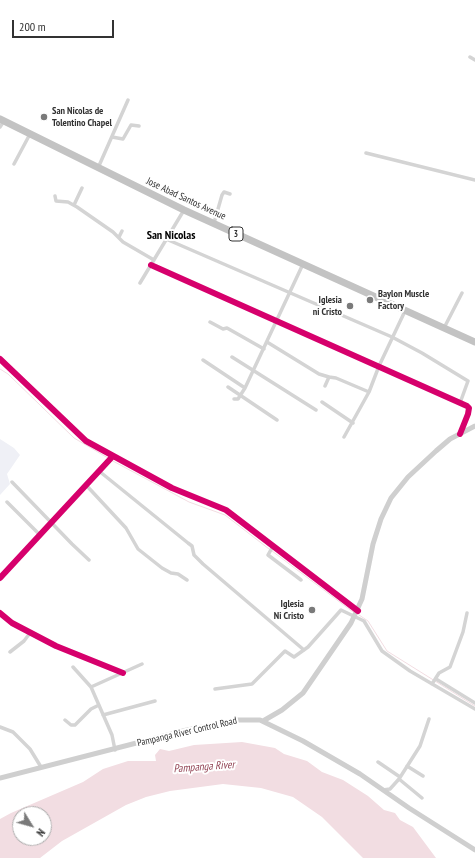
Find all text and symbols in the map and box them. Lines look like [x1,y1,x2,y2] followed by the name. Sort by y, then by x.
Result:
[14,12,116,38] scale bar
[19,19,46,34] text: 200 m
[52,105,112,128] place label: San Nicolas de Tolentino Chapel
[39,112,49,122] marker: San Nicolas de Tolentino Chapel
[144,175,228,223] street label: Jose Abad Santos Avenue
[229,227,243,241] road number: 3
[147,229,195,243] district label: San Nicolas
[378,288,429,312] place label: Baylon Muscle Factory
[313,294,342,318] place label: Iglesia ni Cristo
[365,295,375,305] marker: Baylon Muscle Factory
[345,301,355,311] marker: Iglesia ni Cristo
[274,598,304,622] place label: Iglesia Ni Cristo
[307,605,317,615] marker: Iglesia Ni Cristo
[136,715,238,749] street label: Pampanga River Control Road
[173,758,235,776] water label: Pampanga River
[12,806,52,846] north arrow
[33,826,48,839] text: N

